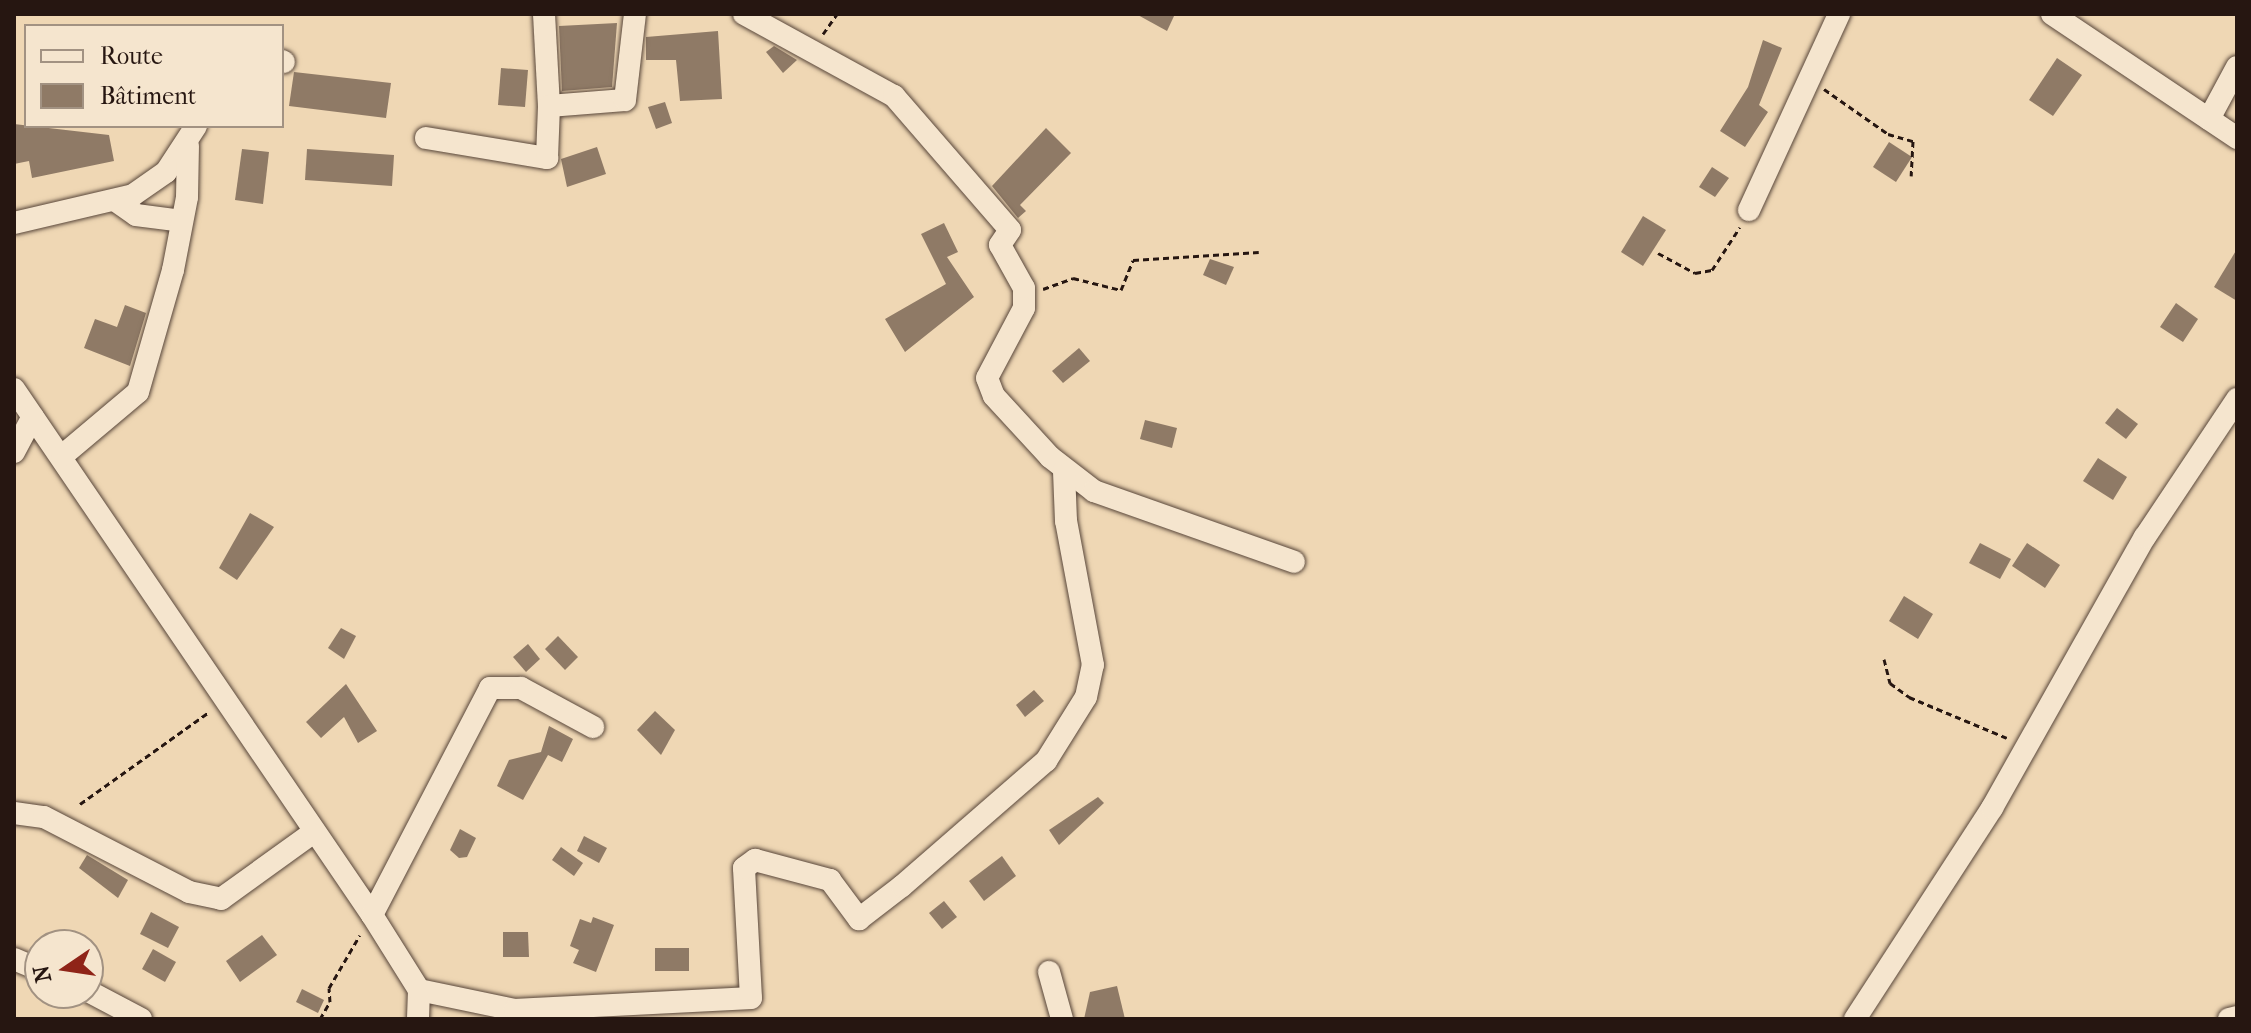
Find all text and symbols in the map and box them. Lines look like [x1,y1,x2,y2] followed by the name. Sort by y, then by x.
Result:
[24,24,284,128] legend
[100,42,163,70] text: Route
[100,82,196,110] text: Bâtiment
[24,929,104,1009] north arrow
[28,963,57,985] text: N

